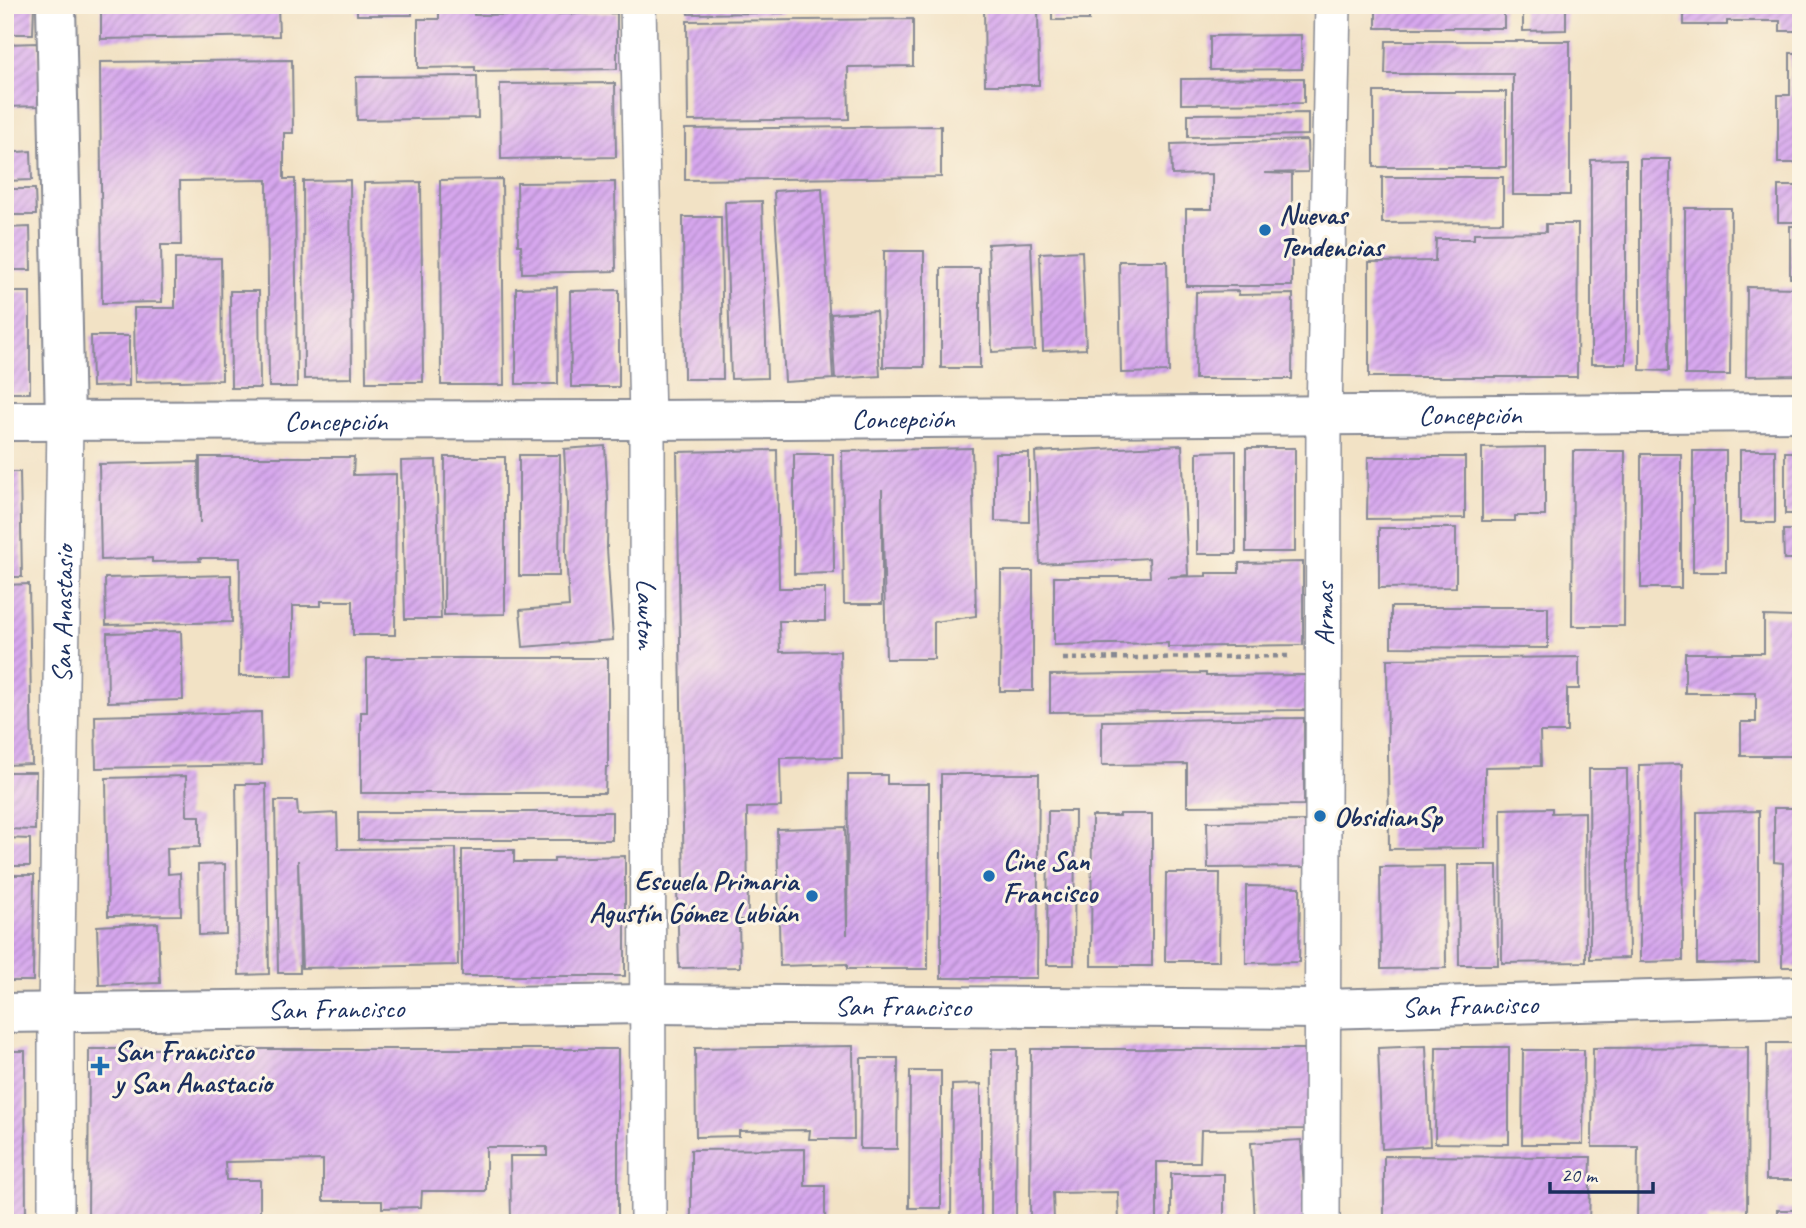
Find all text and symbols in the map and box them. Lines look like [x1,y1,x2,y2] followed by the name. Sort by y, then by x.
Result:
[1279,197,1386,264] place label: Nuevas Tendencias
[1257,222,1273,238] marker: Nuevas Tendencias
[1418,396,1523,432] street label: Concepción
[851,400,956,436] street label: Concepción
[284,403,389,438] street label: Concepción
[44,542,81,683] street label: San Anastasio
[630,579,665,650] street label: Lawton
[1306,580,1341,645] street label: Armas
[1334,799,1444,834] place label: ObsidianSp
[1312,808,1328,824] marker: ObsidianSp
[1003,843,1099,910] place label: Cine San Francisco
[589,863,801,930] place label: Escuela Primaria Agustín Gómez Lubián
[981,868,997,884] marker: Cine San Francisco
[804,888,820,904] marker: Escuela Primaria Agustín Gómez Lubián
[1401,986,1541,1024] street label: San Francisco
[835,988,973,1024] street label: San Francisco
[267,990,407,1027] street label: San Francisco
[111,1033,275,1100] place label: San Francisco y San Anastacio
[92,1058,108,1074] marker: San Francisco y San Anastacio
[1550,1151,1654,1195] scale bar
[1561,1162,1599,1188] text: 20 m

